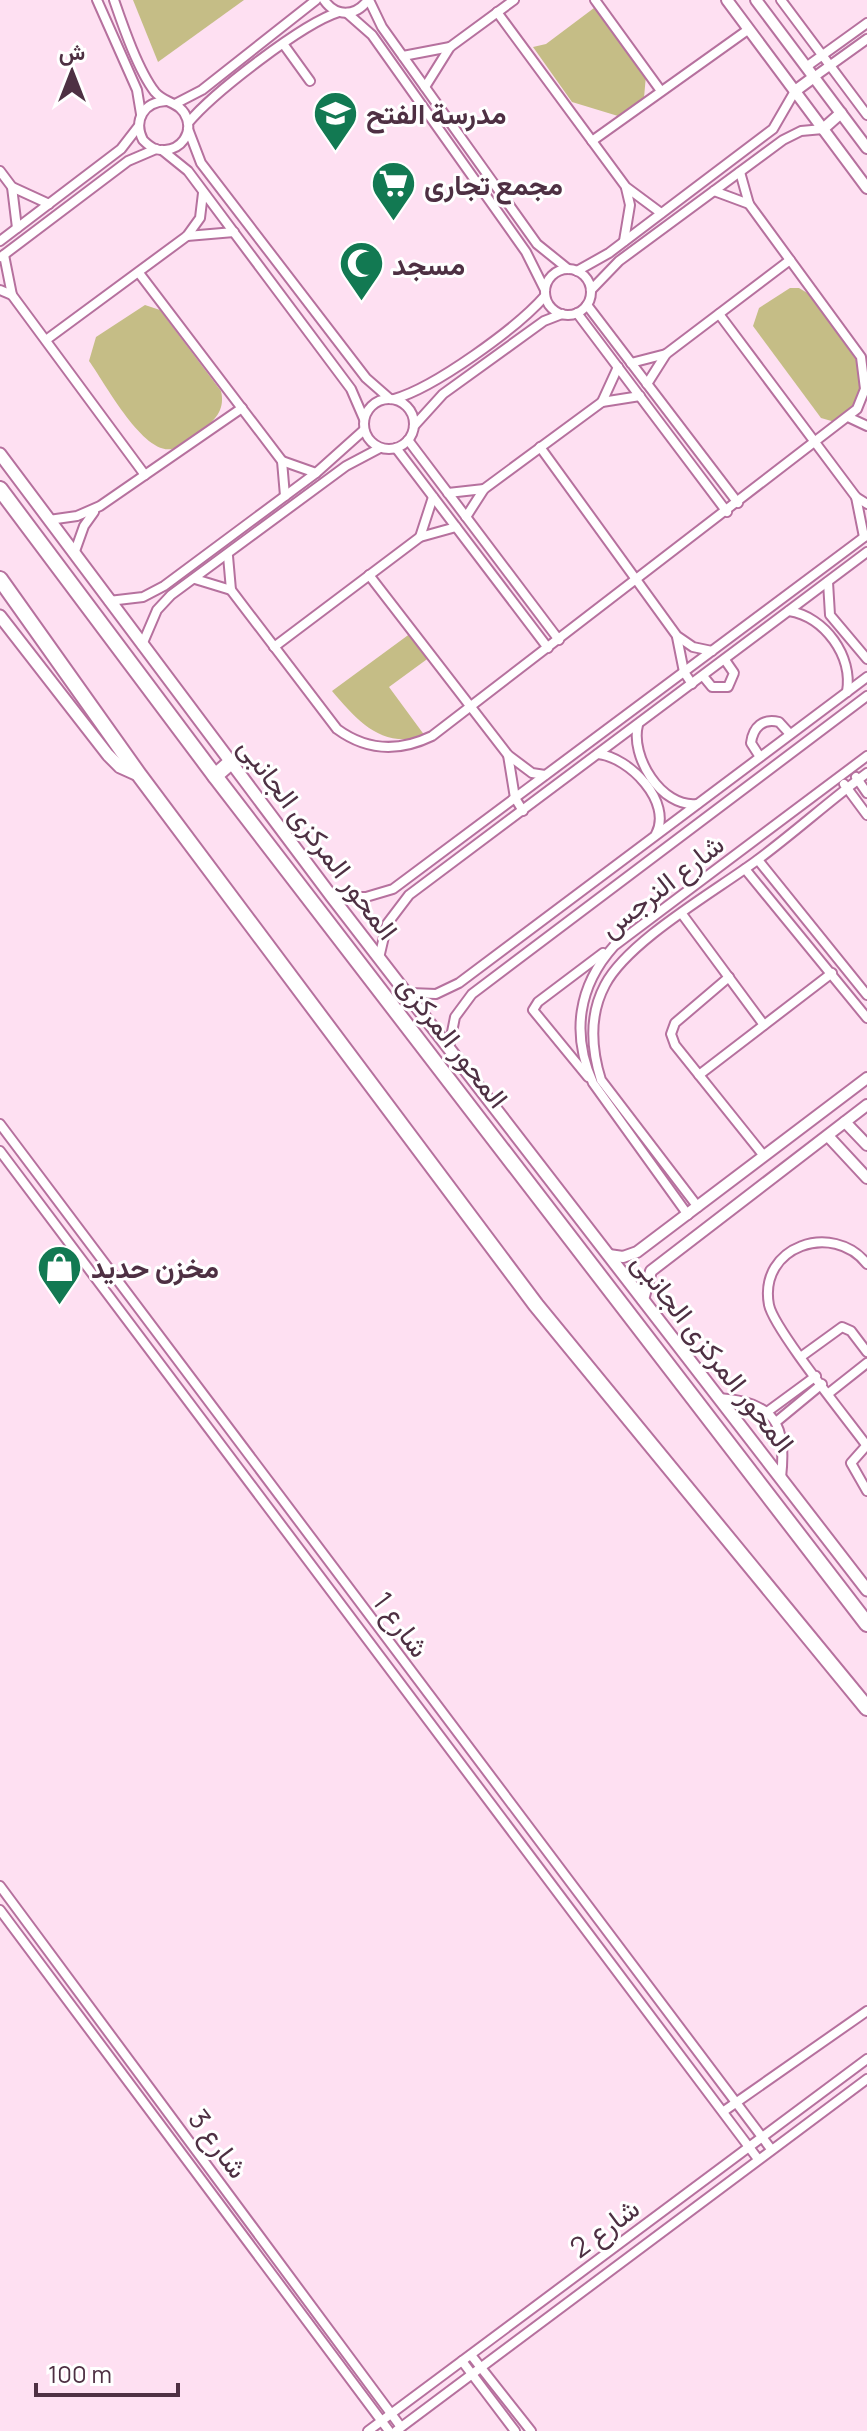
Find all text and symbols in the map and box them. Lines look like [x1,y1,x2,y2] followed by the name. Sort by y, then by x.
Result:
[32,32,112,112] north arrow
[59,37,85,67] text: ش
[311,89,359,152] school or university icon: مدرسة الفتح
[366,94,506,134] place label: مدرسة الفتح
[369,160,417,223] supermarket icon: مجمع تجارى
[424,165,563,205] place label: مجمع تجارى
[337,240,385,303] mosque icon: مسجد
[392,245,465,283] place label: مسجد
[230,729,408,947] street label: المحور المركزى الجانبى
[591,824,732,946] street label: شارع النرجس
[390,967,518,1115] street label: المحور المركزى
[36,1243,84,1306] shop icon: مخزن حديد
[624,1244,804,1460] street label: المحور المركزى الجانبى
[91,1248,219,1286] place label: مخزن حديد
[364,1583,439,1665] street label: شارع 1
[180,2101,257,2186] street label: شارع 3
[561,2188,647,2266] street label: شارع 2
[36,2347,178,2397] scale bar
[48,2357,112,2390] text: 100 m

